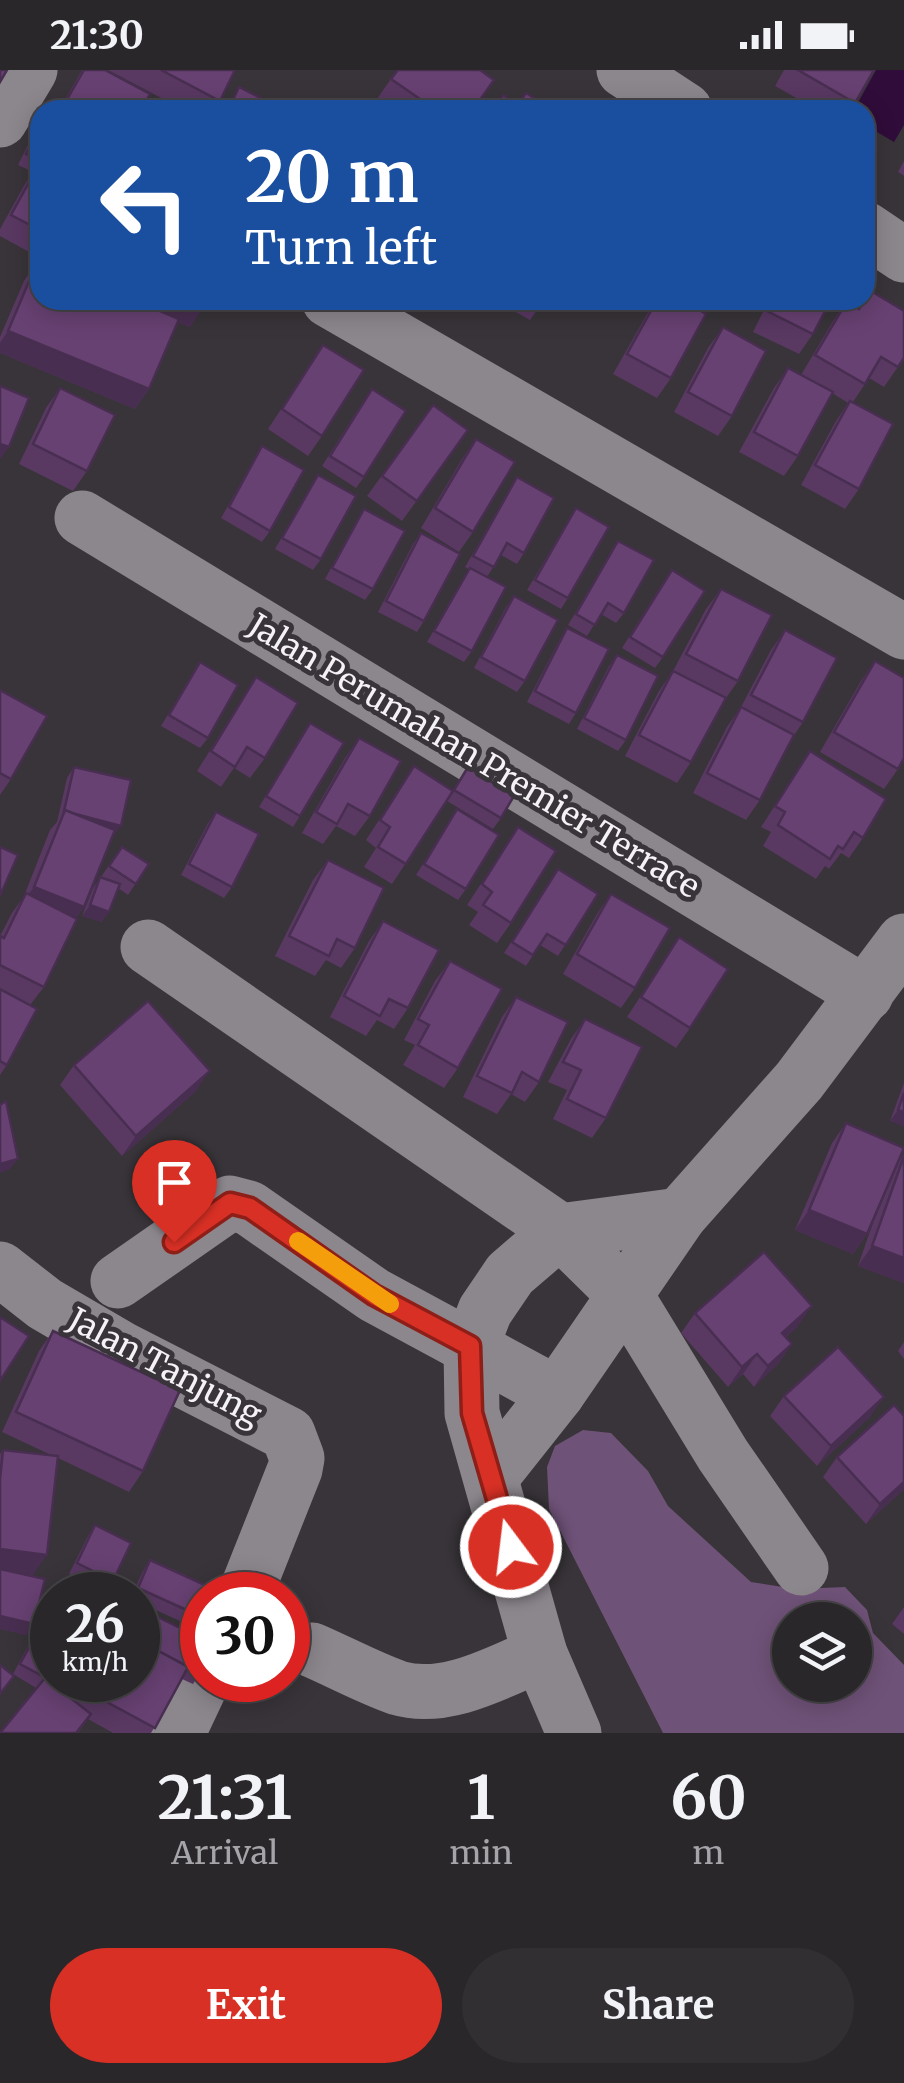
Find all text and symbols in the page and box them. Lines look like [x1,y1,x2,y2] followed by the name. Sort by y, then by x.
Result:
[50,12,144,59] text: 21:30
[245,133,419,221] text: 20 m
[80,140,210,270] icon: left
[245,220,437,276] text: Turn left
[240,605,707,907] street label: Jalan Perumahan Premier Terrace
[132,1140,217,1243] pin
[147,1155,202,1210] icon: arrive
[61,1299,268,1435] street label: Jalan Tanjung
[459,1495,563,1599] position arrow
[180,1572,310,1702] speed limit sign: 30
[65,1593,125,1656] text: 26
[772,1602,872,1702] map controls
[772,1602,872,1702] button: layers
[62,1646,128,1678] text: km/h
[157,1760,292,1835] text: 21:31
[467,1760,495,1835] text: 1
[670,1760,747,1835] text: 60
[171,1833,278,1873] text: Arrival
[449,1833,513,1873] text: min
[693,1833,724,1873] text: m
[50,1948,442,2063] button: Exit
[462,1948,854,2063] button: Share

